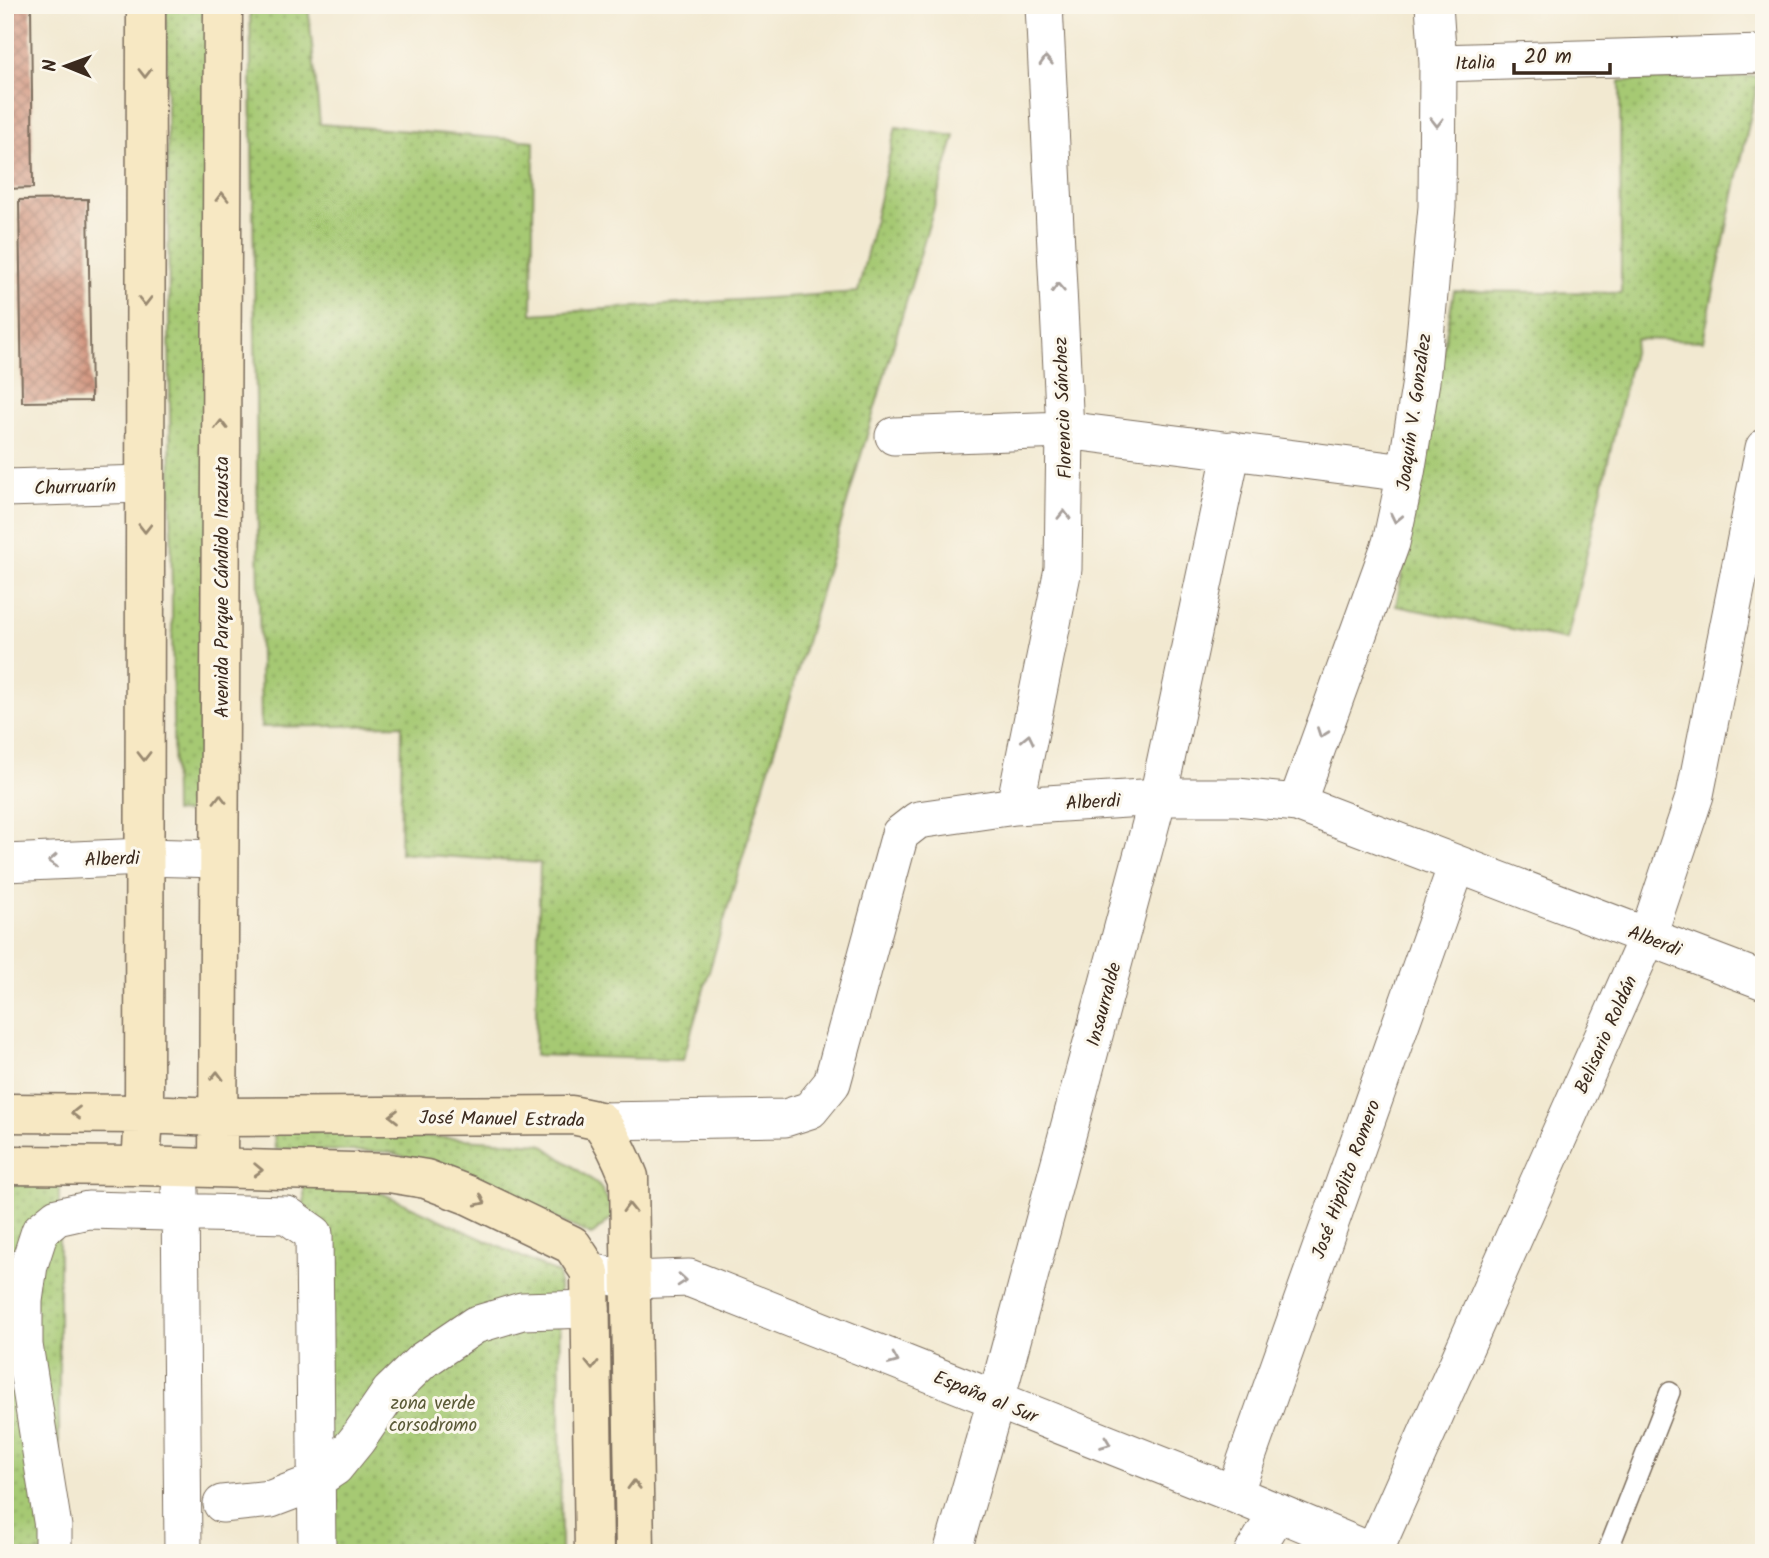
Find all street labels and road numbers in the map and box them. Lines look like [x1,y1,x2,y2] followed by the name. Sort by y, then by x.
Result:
[1454,48,1496,80] street label: Italia
[1389,332,1441,493] street label: Joaquín V. González
[1047,336,1081,479] street label: Florencio Sánchez
[208,456,238,718] street label: Avenida Parque Cándido Irazusta
[33,472,117,504] street label: Churruarín
[1065,787,1123,819] street label: Alberdi
[84,844,142,876] street label: Alberdi
[1623,918,1687,966] street label: Alberdi
[1079,959,1131,1050] street label: Insaurralde
[1567,971,1646,1099] street label: Belisario Roldán
[1304,1096,1390,1264] street label: José Hipólito Romero
[419,1104,585,1136] street label: José Manuel Estrada
[928,1363,1044,1433] street label: España al Sur

